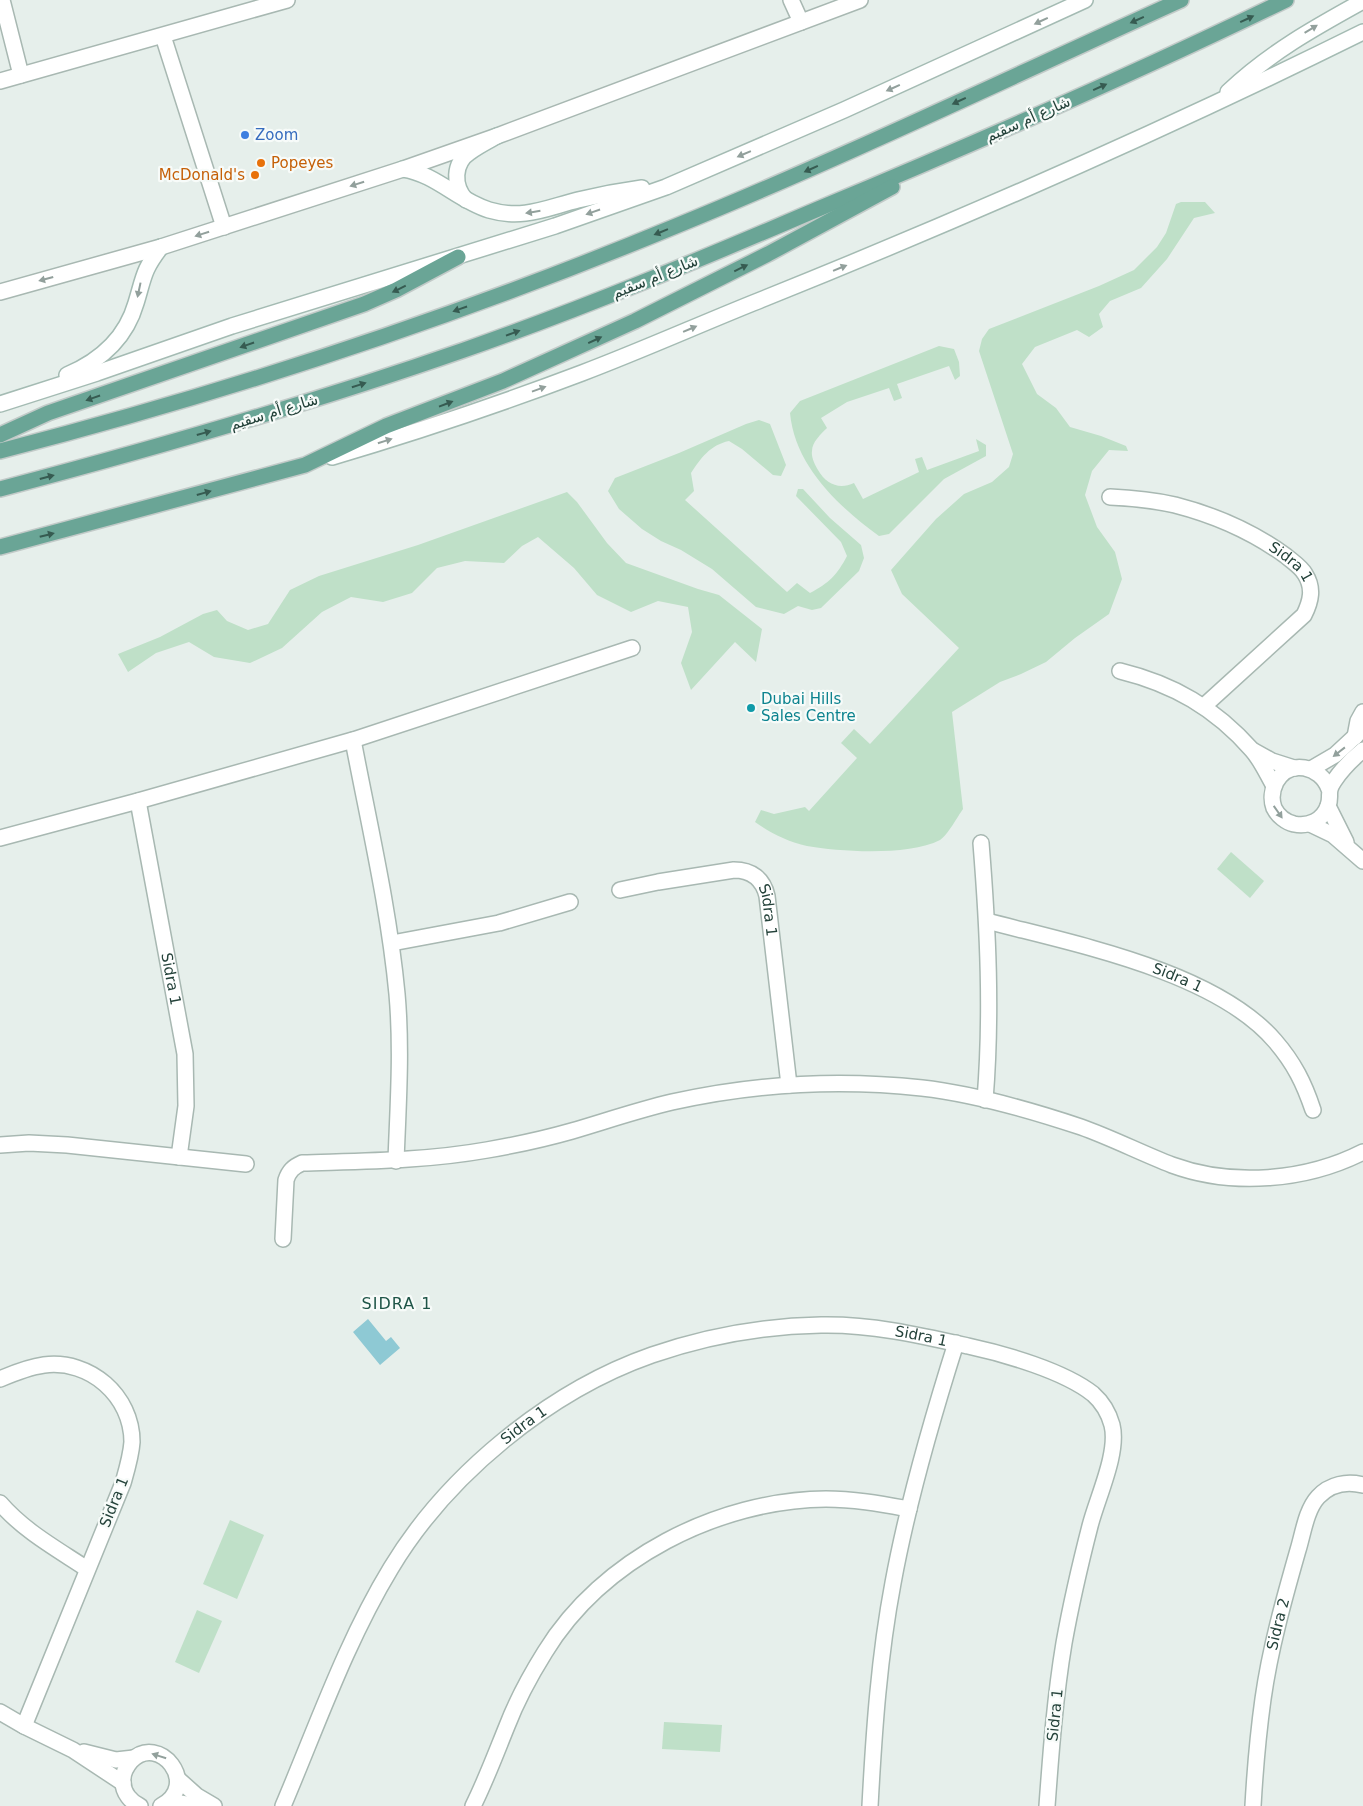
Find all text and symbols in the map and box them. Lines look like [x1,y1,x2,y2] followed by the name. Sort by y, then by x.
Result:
[1240,15,1254,23] one-way arrow
[1130,16,1144,24] one-way arrow
[1034,17,1048,25] one-way arrow
[1304,25,1318,34] one-way arrow
[1093,83,1107,91] one-way arrow
[886,85,900,93] one-way arrow
[982,91,1073,146] street label: شارع أم سقيم
[952,98,966,106] one-way arrow
[255,126,298,144] place label: Zoom
[239,129,251,141] marker: Zoom
[737,150,751,158] one-way arrow
[271,154,334,172] place label: Popeyes
[255,157,267,169] marker: Popeyes
[804,165,818,173] one-way arrow
[159,166,245,184] place label: McDonald's
[249,169,261,181] marker: McDonald's
[349,180,364,188] one-way arrow
[524,209,540,217] one-way arrow
[585,209,600,217] one-way arrow
[653,228,668,236] one-way arrow
[195,231,210,238] one-way arrow
[609,251,701,302] street label: شارع أم سقيم
[833,263,847,271] one-way arrow
[733,264,748,272] one-way arrow
[39,275,54,283] one-way arrow
[135,282,143,297] one-way arrow
[392,285,406,293] one-way arrow
[453,306,468,313] one-way arrow
[683,325,697,333] one-way arrow
[505,329,520,336] one-way arrow
[588,335,602,343] one-way arrow
[239,341,254,349] one-way arrow
[352,381,367,389] one-way arrow
[532,385,547,393] one-way arrow
[228,389,320,434] street label: شارع أم سقيم
[86,394,101,402] one-way arrow
[438,400,453,407] one-way arrow
[196,428,211,436] one-way arrow
[378,437,393,445] one-way arrow
[40,472,55,480] one-way arrow
[197,489,212,497] one-way arrow
[40,531,55,539] one-way arrow
[1265,538,1317,585] street label: Sidra 1
[761,690,856,725] place label: Dubai Hills Sales Centre
[745,702,757,714] marker: Dubai Hills Sales Centre
[1333,746,1346,757] one-way arrow
[1273,805,1283,819] one-way arrow
[755,881,781,937] street label: Sidra 1
[157,951,185,1007] street label: Sidra 1
[1150,959,1206,996] street label: Sidra 1
[362,1294,432,1313] district label: SIDRA 1
[894,1322,949,1350] street label: Sidra 1
[497,1402,550,1448] street label: Sidra 1
[96,1474,132,1530] street label: Sidra 1
[1263,1596,1293,1652] street label: Sidra 2
[1043,1688,1067,1742] street label: Sidra 1
[151,1752,166,1760] one-way arrow

